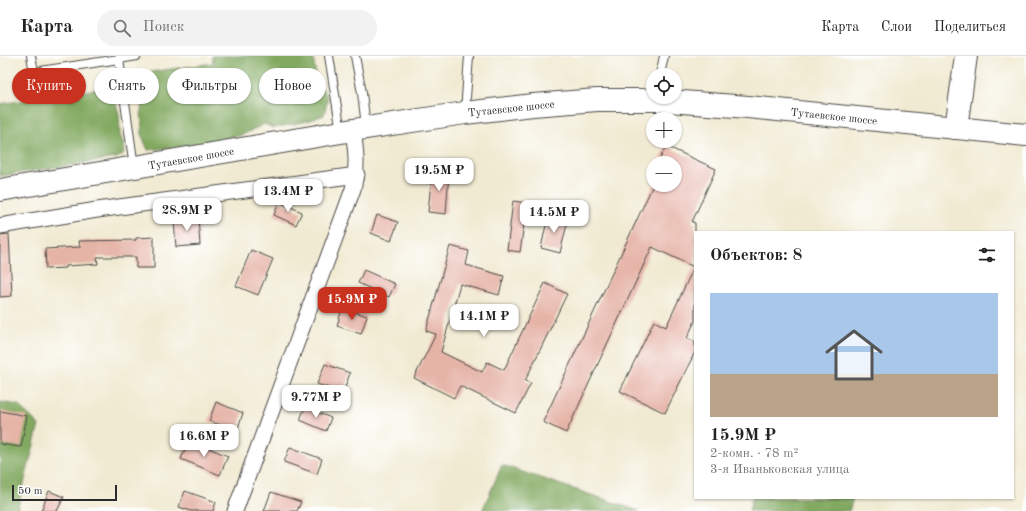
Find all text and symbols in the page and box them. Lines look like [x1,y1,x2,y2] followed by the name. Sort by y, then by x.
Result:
[97,10,377,46] search box
[111,17,133,39] icon: search
[20,18,73,37] text: Карта
[143,20,184,35] text: Поиск
[821,20,859,34] text: Карта
[881,20,912,34] text: Слои
[934,20,1006,34] text: Поделиться
[12,68,86,104] chip: Купить
[94,68,159,104] chip: Снять
[167,68,251,104] chip: Фильтры
[259,68,326,104] chip: Новое
[646,68,682,192] map controls
[646,68,682,104] button: locate
[467,99,555,120] street label: Тутаевское шоссе
[790,107,878,128] street label: Тутаевское шоссе
[646,112,682,148] button: +
[147,147,235,172] street label: Тутаевское шоссе
[646,156,682,192] button: −
[402,158,476,192] pin: 19.5M ₽
[414,164,464,177] text: 19.5M ₽
[251,179,325,213] pin: 13.4M ₽
[263,185,313,198] text: 13.4M ₽
[150,198,224,232] pin: 28.9M ₽
[517,200,591,234] pin: 14.5M ₽
[162,204,212,217] text: 28.9M ₽
[529,206,579,219] text: 14.5M ₽
[976,244,998,266] icon: filters
[710,247,802,264] text: Объектов: 8
[315,287,389,321] pin: 15.9M ₽
[327,293,377,306] text: 15.9M ₽
[447,304,521,338] pin: 14.1M ₽
[459,310,509,323] text: 14.1M ₽
[818,319,890,391] icon: home
[279,385,353,419] pin: 9.77M ₽
[291,391,341,404] text: 9.77M ₽
[167,424,241,458] pin: 16.6M ₽
[710,427,776,444] text: 15.9M ₽
[179,430,229,443] text: 16.6M ₽
[710,447,798,460] text: 2-комн. · 78 m²
[710,463,849,476] text: 3-я Иваньковская улица
[12,483,117,502] scale bar
[18,486,43,497] text: 50 m

